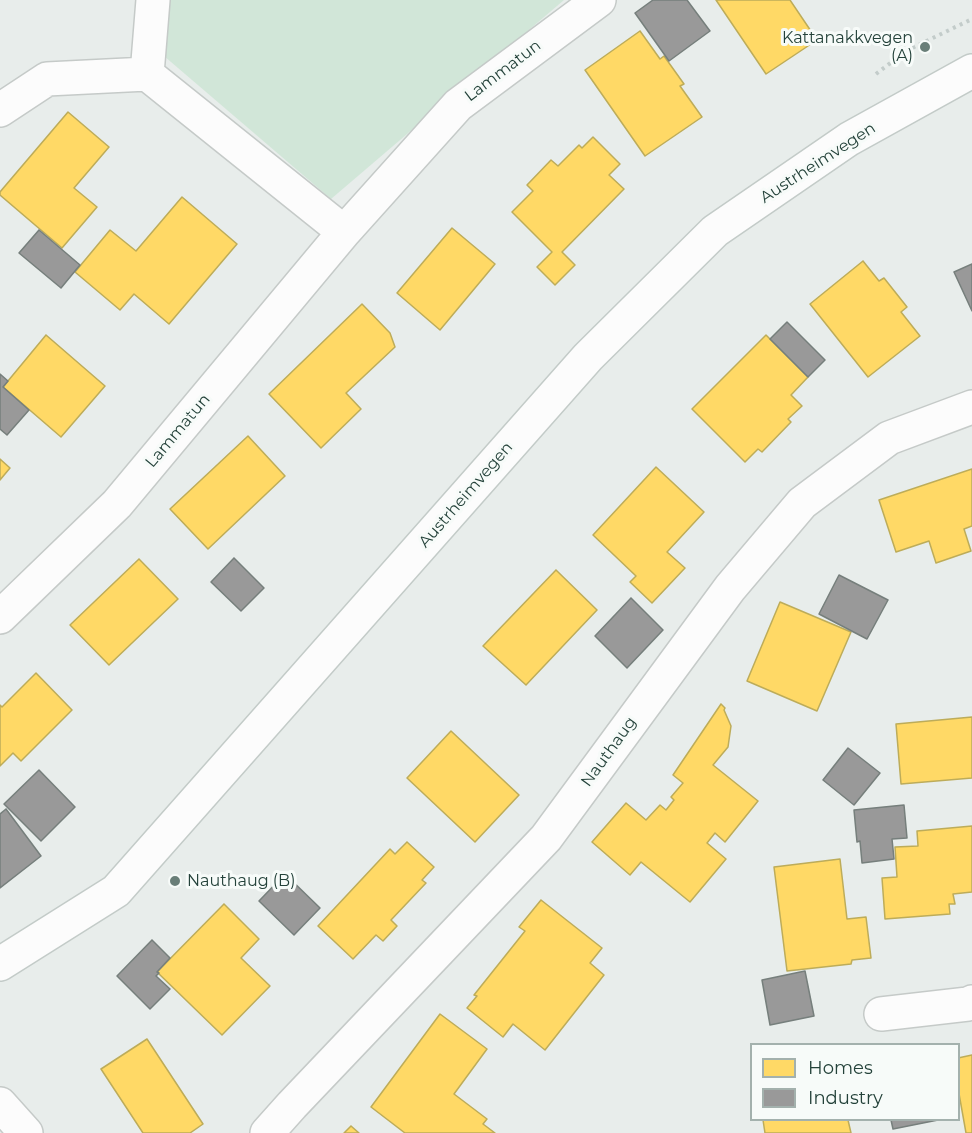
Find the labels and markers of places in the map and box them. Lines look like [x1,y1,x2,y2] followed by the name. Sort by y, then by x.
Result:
[782,28,913,66] place label: Kattanakkvegen (A)
[918,40,932,54] marker: Kattanakkvegen (A)
[187,871,295,891] place label: Nauthaug (B)
[168,874,182,888] marker: Nauthaug (B)

